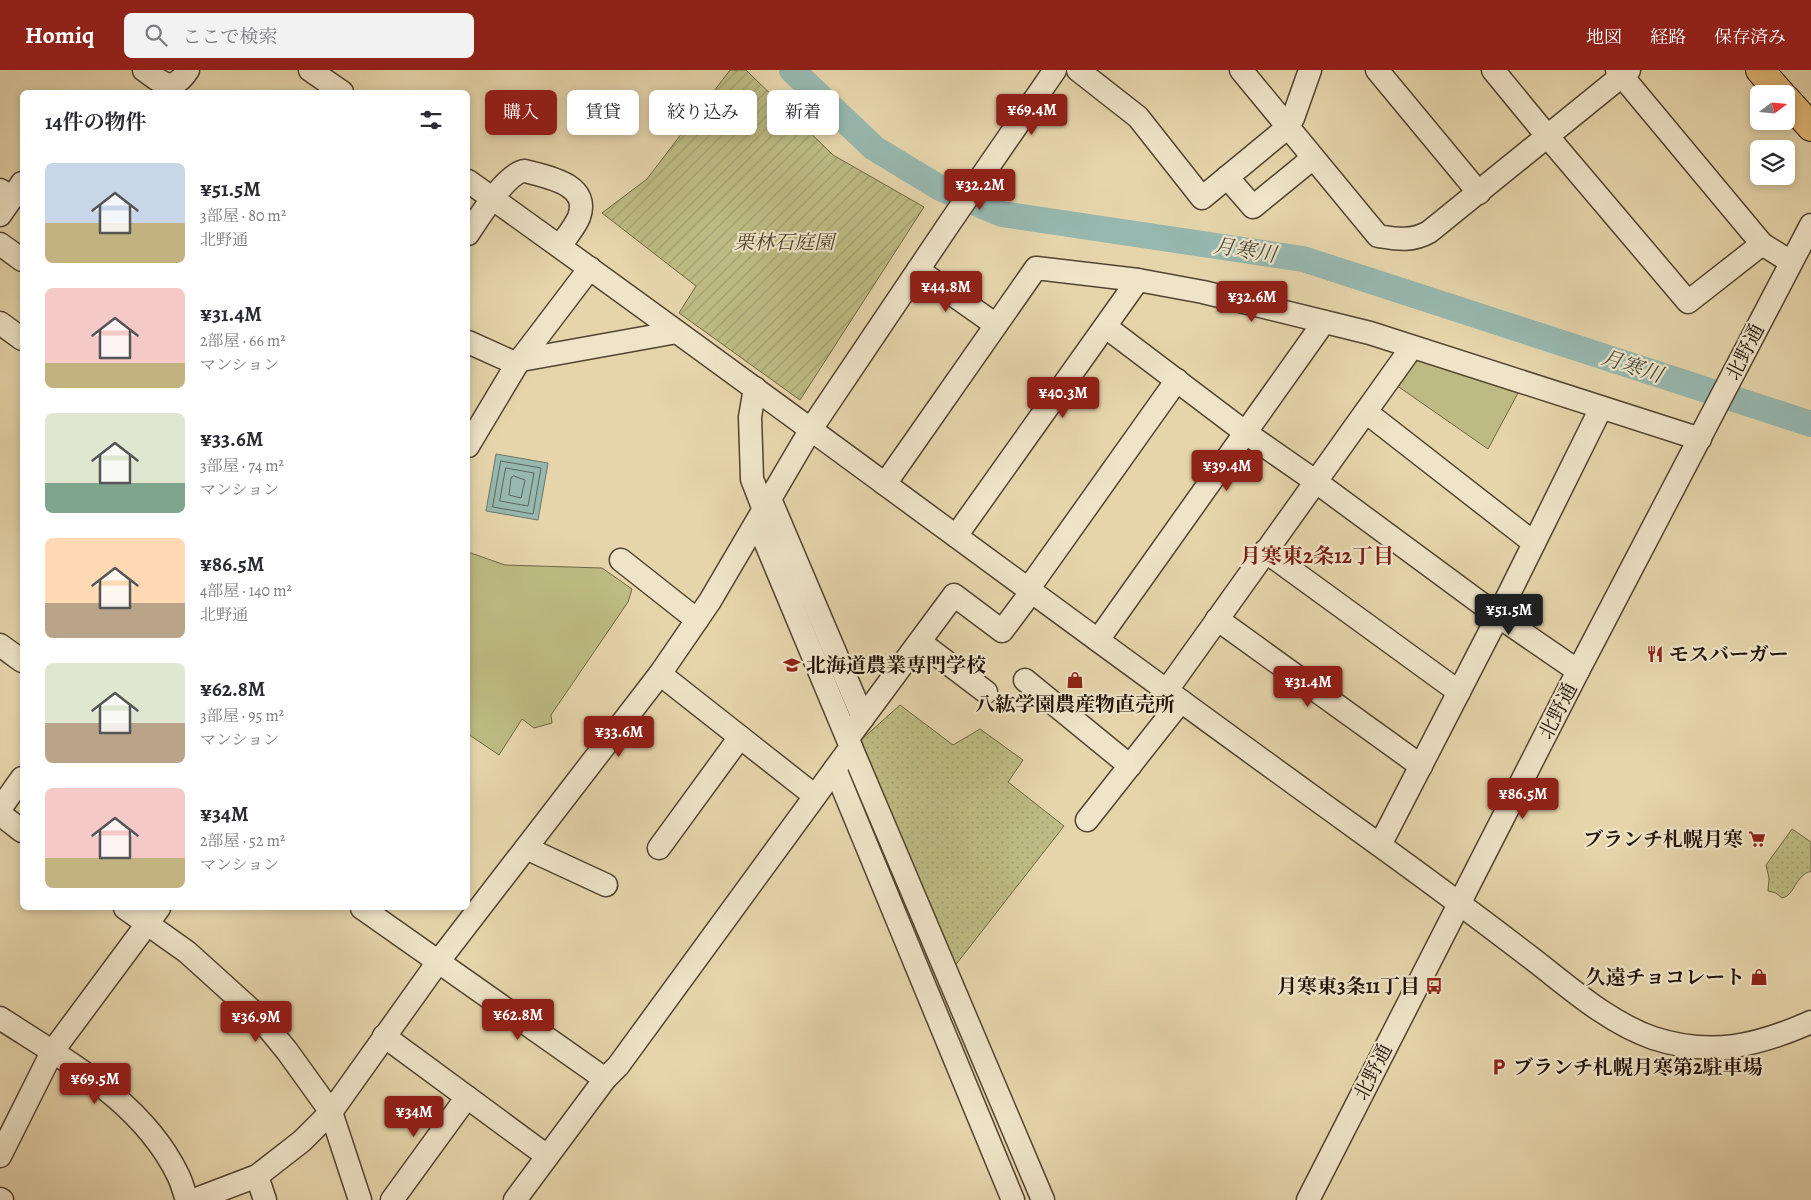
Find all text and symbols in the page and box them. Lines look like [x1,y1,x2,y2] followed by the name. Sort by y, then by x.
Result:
[124,13,474,58] search box
[25,19,94,51] text: Homiq
[142,21,170,49] icon: search
[182,24,277,50] text: ここで検索
[1586,25,1622,49] text: 地図
[1650,25,1686,49] text: 経路
[1714,25,1786,49] text: 保存済み
[1750,85,1795,130] north arrow
[1750,85,1795,185] map controls
[485,90,557,135] chip: 購入
[567,90,639,135] chip: 賃貸
[649,90,757,135] chip: 絞り込み
[767,90,839,135] chip: 新着
[991,93,1073,136] pin: ¥69.4M
[1007,99,1057,121] text: ¥69.4M
[417,106,445,134] icon: filters
[45,108,146,136] text: 14件の物件
[1750,140,1795,185] button: layers
[939,168,1021,211] pin: ¥32.2M
[955,174,1005,196] text: ¥32.2M
[200,175,261,203] text: ¥51.5M
[85,183,145,243] icon: home
[200,205,286,227] text: 3部屋 · 80 m²
[200,229,248,251] text: 北野通
[734,229,837,256] park label: 栗林石庭園
[1212,231,1280,269] water label: 月寒川
[905,270,987,313] pin: ¥44.8M
[921,276,971,298] text: ¥44.8M
[1211,280,1293,323] pin: ¥32.6M
[1227,286,1277,308] text: ¥32.6M
[200,300,262,328] text: ¥31.4M
[85,308,145,368] icon: home
[1719,319,1771,385] street label: 北野通
[200,330,286,352] text: 2部屋 · 66 m²
[1598,343,1668,390] water label: 月寒川
[200,354,279,376] text: マンション
[1022,376,1104,419] pin: ¥40.3M
[1038,382,1088,404] text: ¥40.3M
[200,425,263,453] text: ¥33.6M
[85,433,145,493] icon: home
[1186,450,1268,492] pin: ¥39.4M
[200,455,284,477] text: 3部屋 · 74 m²
[1203,455,1251,477] text: ¥39.4M
[200,479,279,501] text: マンション
[1240,542,1394,570] district label: 月寒東2条12丁目
[200,550,264,578] text: ¥86.5M
[85,558,145,618] icon: home
[200,580,292,602] text: 4部屋 · 140 m²
[1468,594,1550,636] pin: ¥51.5M
[1486,599,1532,621] text: ¥51.5M
[200,604,248,626] text: 北野通
[1669,641,1789,668] place label: モスバーガー
[1645,644,1665,664] restaurant icon: モスバーガー
[806,652,986,679] place label: 北海道農業専門学校
[782,655,802,675] school or university icon: 北海道農業専門学校
[1267,666,1349,708] pin: ¥31.4M
[1065,670,1085,690] shop icon: 八紘学園農産物直売所
[1284,671,1332,693] text: ¥31.4M
[200,675,266,703] text: ¥62.8M
[1532,678,1584,744] street label: 北野通
[85,683,145,743] icon: home
[975,691,1175,718] place label: 八紘学園農産物直売所
[200,705,284,727] text: 3部屋 · 95 m²
[578,716,660,758] pin: ¥33.6M
[595,721,643,743] text: ¥33.6M
[200,729,279,751] text: マンション
[1482,778,1564,820] pin: ¥86.5M
[1498,783,1548,805] text: ¥86.5M
[200,800,249,828] text: ¥34M
[85,808,145,868] icon: home
[1583,826,1743,853] place label: ブランチ札幌月寒
[1747,829,1767,849] supermarket icon: ブランチ札幌月寒
[200,830,285,852] text: 2部屋 · 52 m²
[200,854,279,876] text: マンション
[1586,964,1745,991] place label: 久遠チョコレート
[1749,967,1769,987] shop icon: 久遠チョコレート
[1277,973,1420,1000] place label: 月寒東3条11丁目
[1424,976,1444,996] bus stop icon: 月寒東3条11丁目
[477,998,559,1041] pin: ¥62.8M
[215,1000,297,1043] pin: ¥36.9M
[493,1004,543,1026] text: ¥62.8M
[232,1006,280,1028] text: ¥36.9M
[1347,1039,1399,1105] street label: 北野通
[1513,1054,1763,1081] place label: ブランチ札幌月寒第2駐車場
[1489,1057,1509,1077] parking icon: ブランチ札幌月寒第2駐車場
[54,1062,136,1105] pin: ¥69.5M
[71,1068,119,1090] text: ¥69.5M
[384,1096,444,1138] pin: ¥34M
[395,1101,433,1123] text: ¥34M

